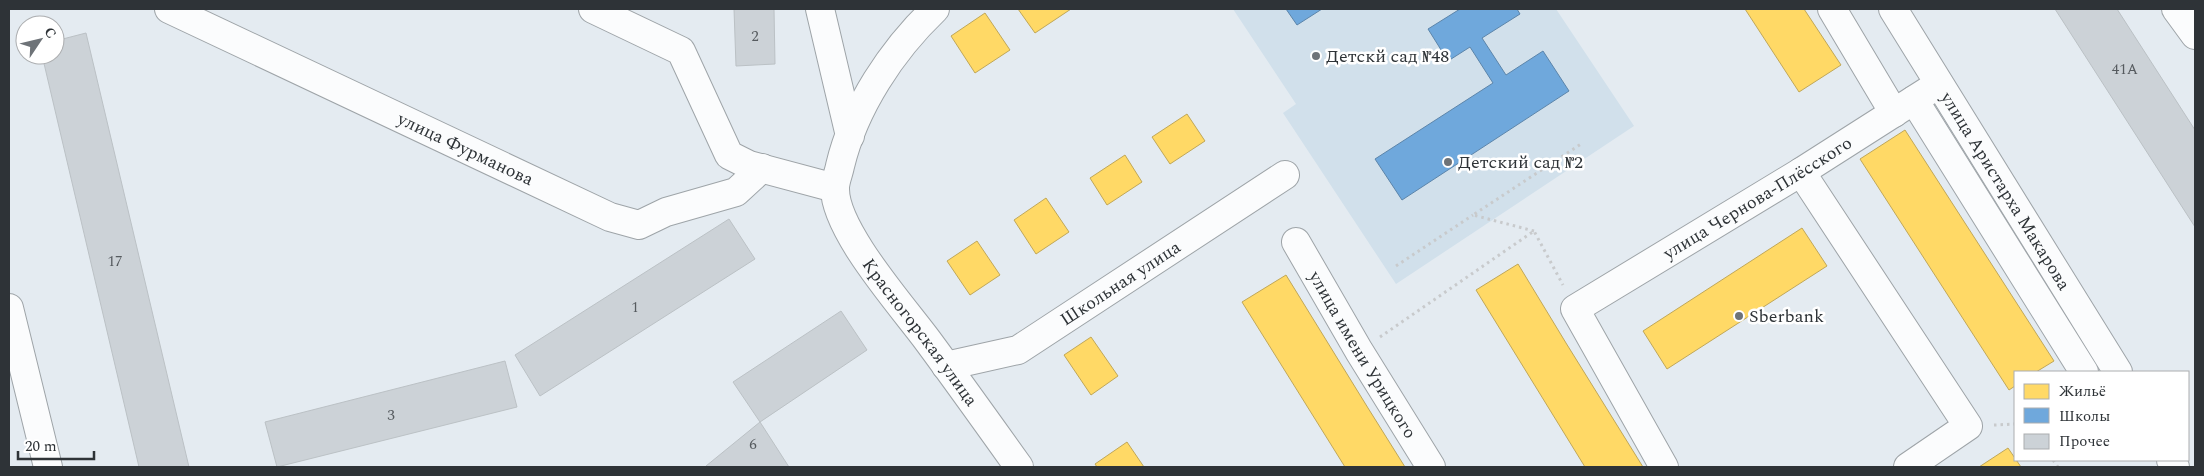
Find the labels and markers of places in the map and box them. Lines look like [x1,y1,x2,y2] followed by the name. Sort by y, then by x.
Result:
[1326,43,1449,70] place label: Детскй сад №48
[1310,50,1322,62] marker: Детскй сад №48
[1458,149,1583,176] place label: Детский сад №2
[1442,156,1454,168] marker: Детский сад №2
[1749,303,1824,330] place label: Sberbank
[1733,310,1745,322] marker: Sberbank

